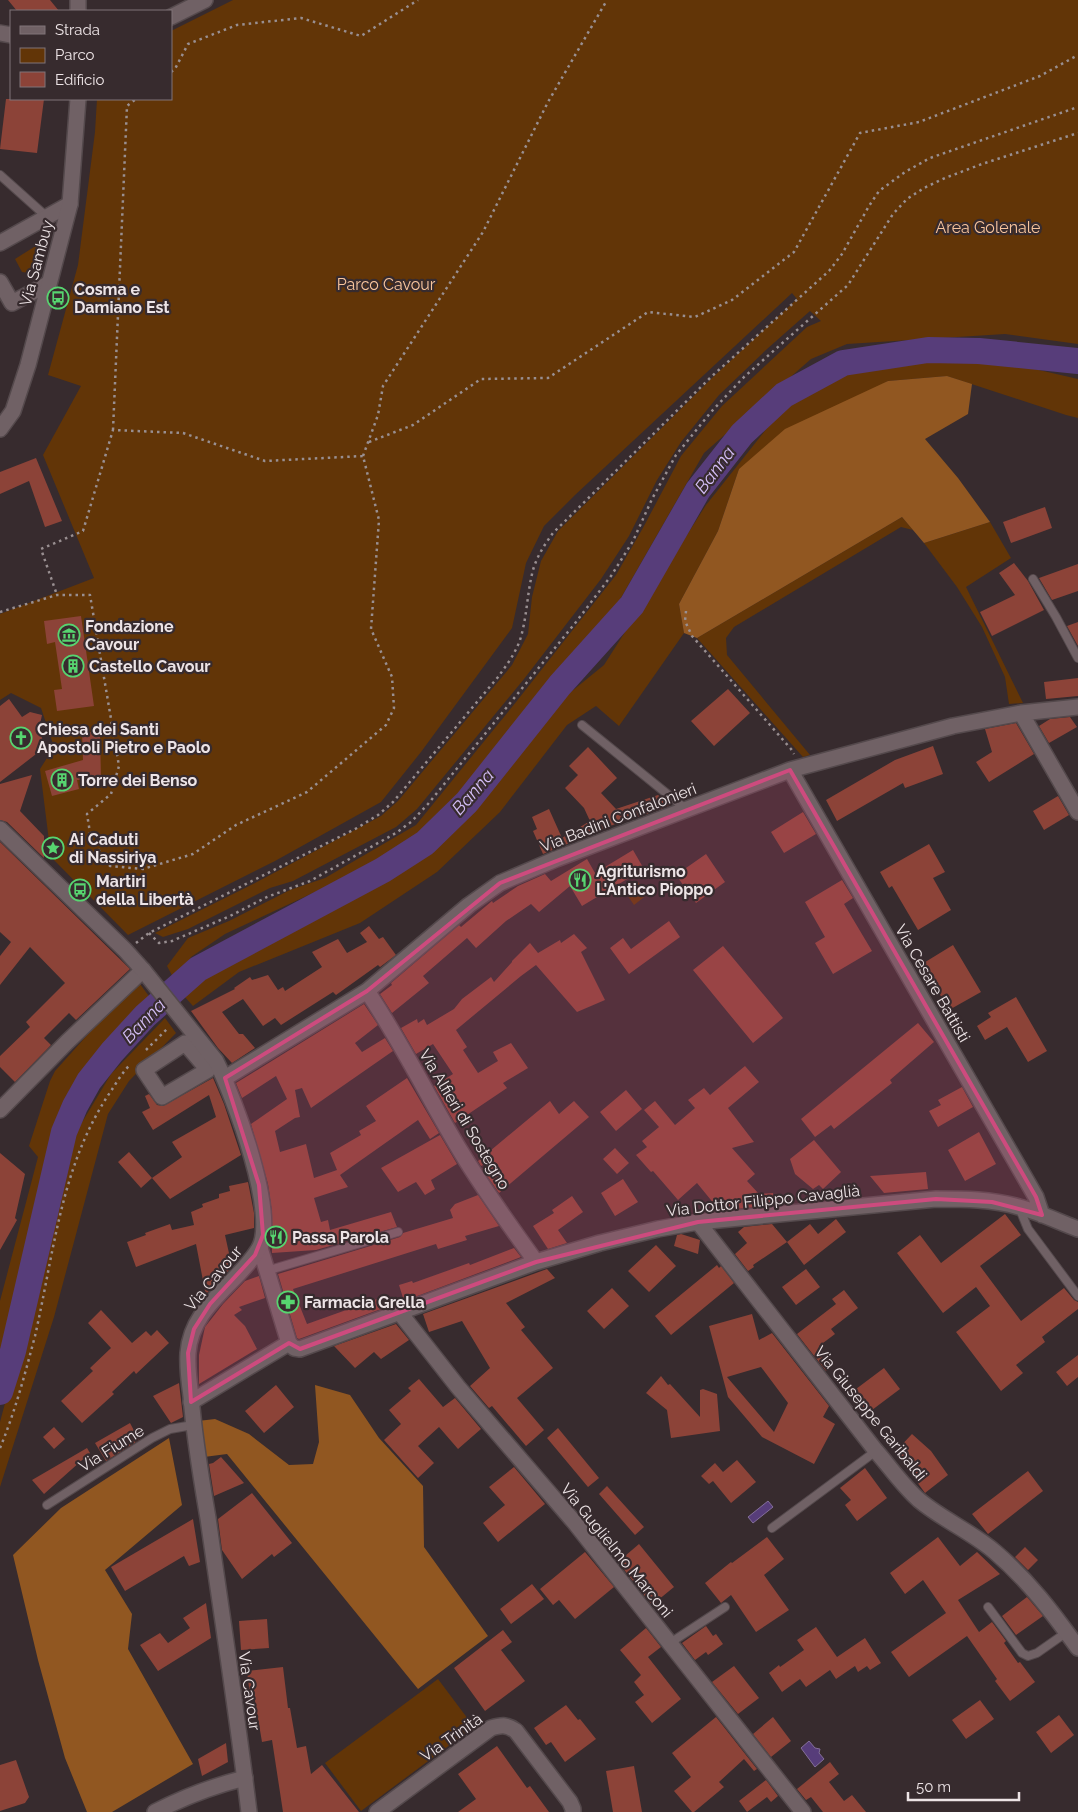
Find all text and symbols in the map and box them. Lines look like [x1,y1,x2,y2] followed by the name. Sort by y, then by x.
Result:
[10,10,172,100] legend
[55,21,100,39] text: Strada
[55,46,95,64] text: Parco
[55,71,105,89] text: Edificio
[16,218,57,308] street label: Via Sambuy
[936,218,1040,237] park label: Area Golenale
[337,275,436,294] park label: Parco Cavour
[74,280,169,317] place label: Cosma e Damiano Est
[46,286,70,310] bus stop icon: Cosma e Damiano Est
[690,442,739,497] water label: Banna
[85,617,174,654] place label: Fondazione Cavour
[57,623,81,647] museum icon: Fondazione Cavour
[61,654,85,678] building icon: Castello Cavour
[89,657,210,676] place label: Castello Cavour
[37,720,211,757] place label: Chiesa dei Santi Apostoli Pietro e Paolo
[9,726,33,750] church icon: Chiesa dei Santi Apostoli Pietro e Paolo
[447,765,498,819] water label: Banna
[50,768,74,792] building icon: Torre dei Benso
[78,771,198,790] place label: Torre dei Benso
[537,779,699,856] street label: Via Badini Confalonieri
[69,830,156,867] place label: Ai Caduti di Nassiriya
[41,836,65,860] place icon: Ai Caduti di Nassiriya
[596,862,713,899] place label: Agriturismo L'Antico Pioppo
[568,868,592,892] restaurant icon: Agriturismo L'Antico Pioppo
[96,872,194,909] place label: Martiri della Libertà
[68,878,92,902] bus stop icon: Martiri della Libertà
[891,921,974,1046] street label: Via Cesare Battisti
[118,994,170,1047] water label: Banna
[415,1046,514,1193] street label: Via Alfieri di Sostegno
[665,1181,861,1220] street label: Via Dottor Filippo Cavaglià
[264,1225,288,1249] restaurant icon: Passa Parola
[292,1228,389,1247] place label: Passa Parola
[181,1241,246,1315] street label: Via Cavour
[276,1290,300,1314] pharmacy icon: Farmacia Grella
[304,1293,425,1312] place label: Farmacia Grella
[810,1342,931,1484] street label: Via Giuseppe Garibaldi
[75,1421,148,1476] street label: Via Fiume
[557,1479,677,1621] street label: Via Guglielmo Marconi
[235,1650,264,1732] street label: Via Cavour
[417,1709,486,1766] street label: Via Trinità
[908,1770,1019,1802] scale bar
[916,1778,951,1796] text: 50 m

